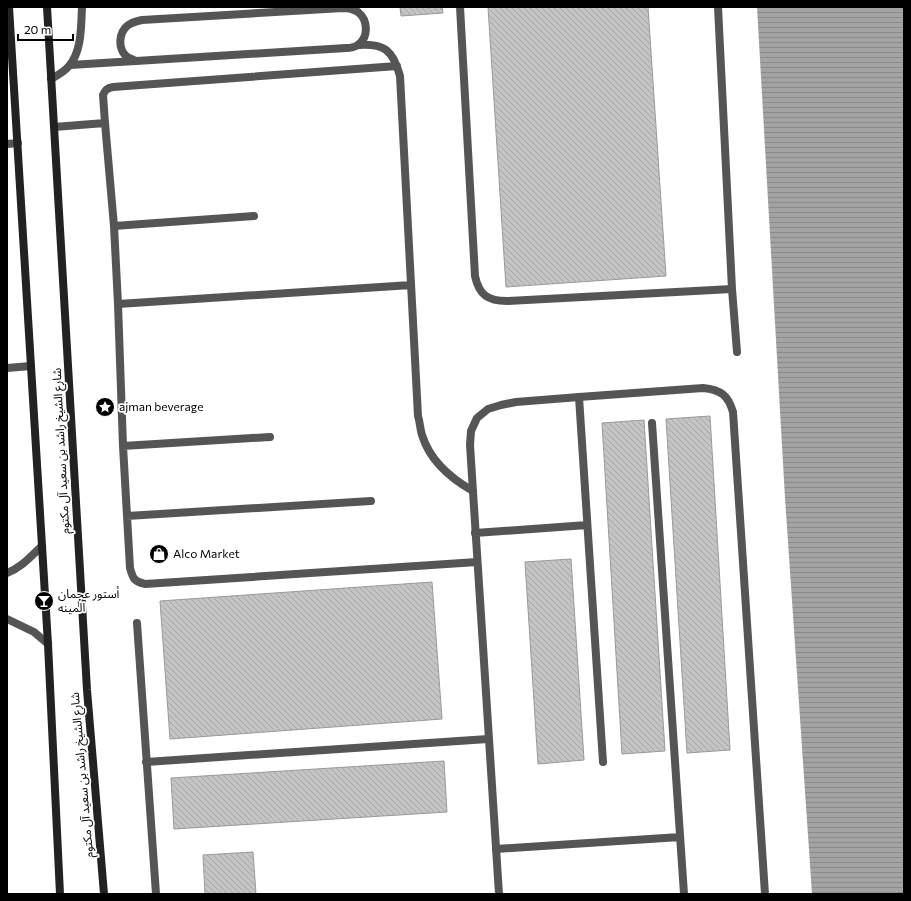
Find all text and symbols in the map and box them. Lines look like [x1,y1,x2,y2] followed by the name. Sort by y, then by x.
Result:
[18,16,73,42] scale bar
[24,22,51,36] text: 20 m
[49,367,74,534] street label: شارع الشيخ راشد بن سعيد آل مكتوم
[94,396,116,418] place icon: ajman beverage
[119,399,203,413] place label: ajman beverage
[148,543,170,565] shop icon: Alco Market
[173,546,240,560] place label: Alco Market
[58,586,120,615] place label: أستور عجمان المينه
[33,590,55,612] bar icon: أستور عجمان المينه
[67,691,98,859] street label: شارع الشيخ راشد بن سعيد آل مكتوم

